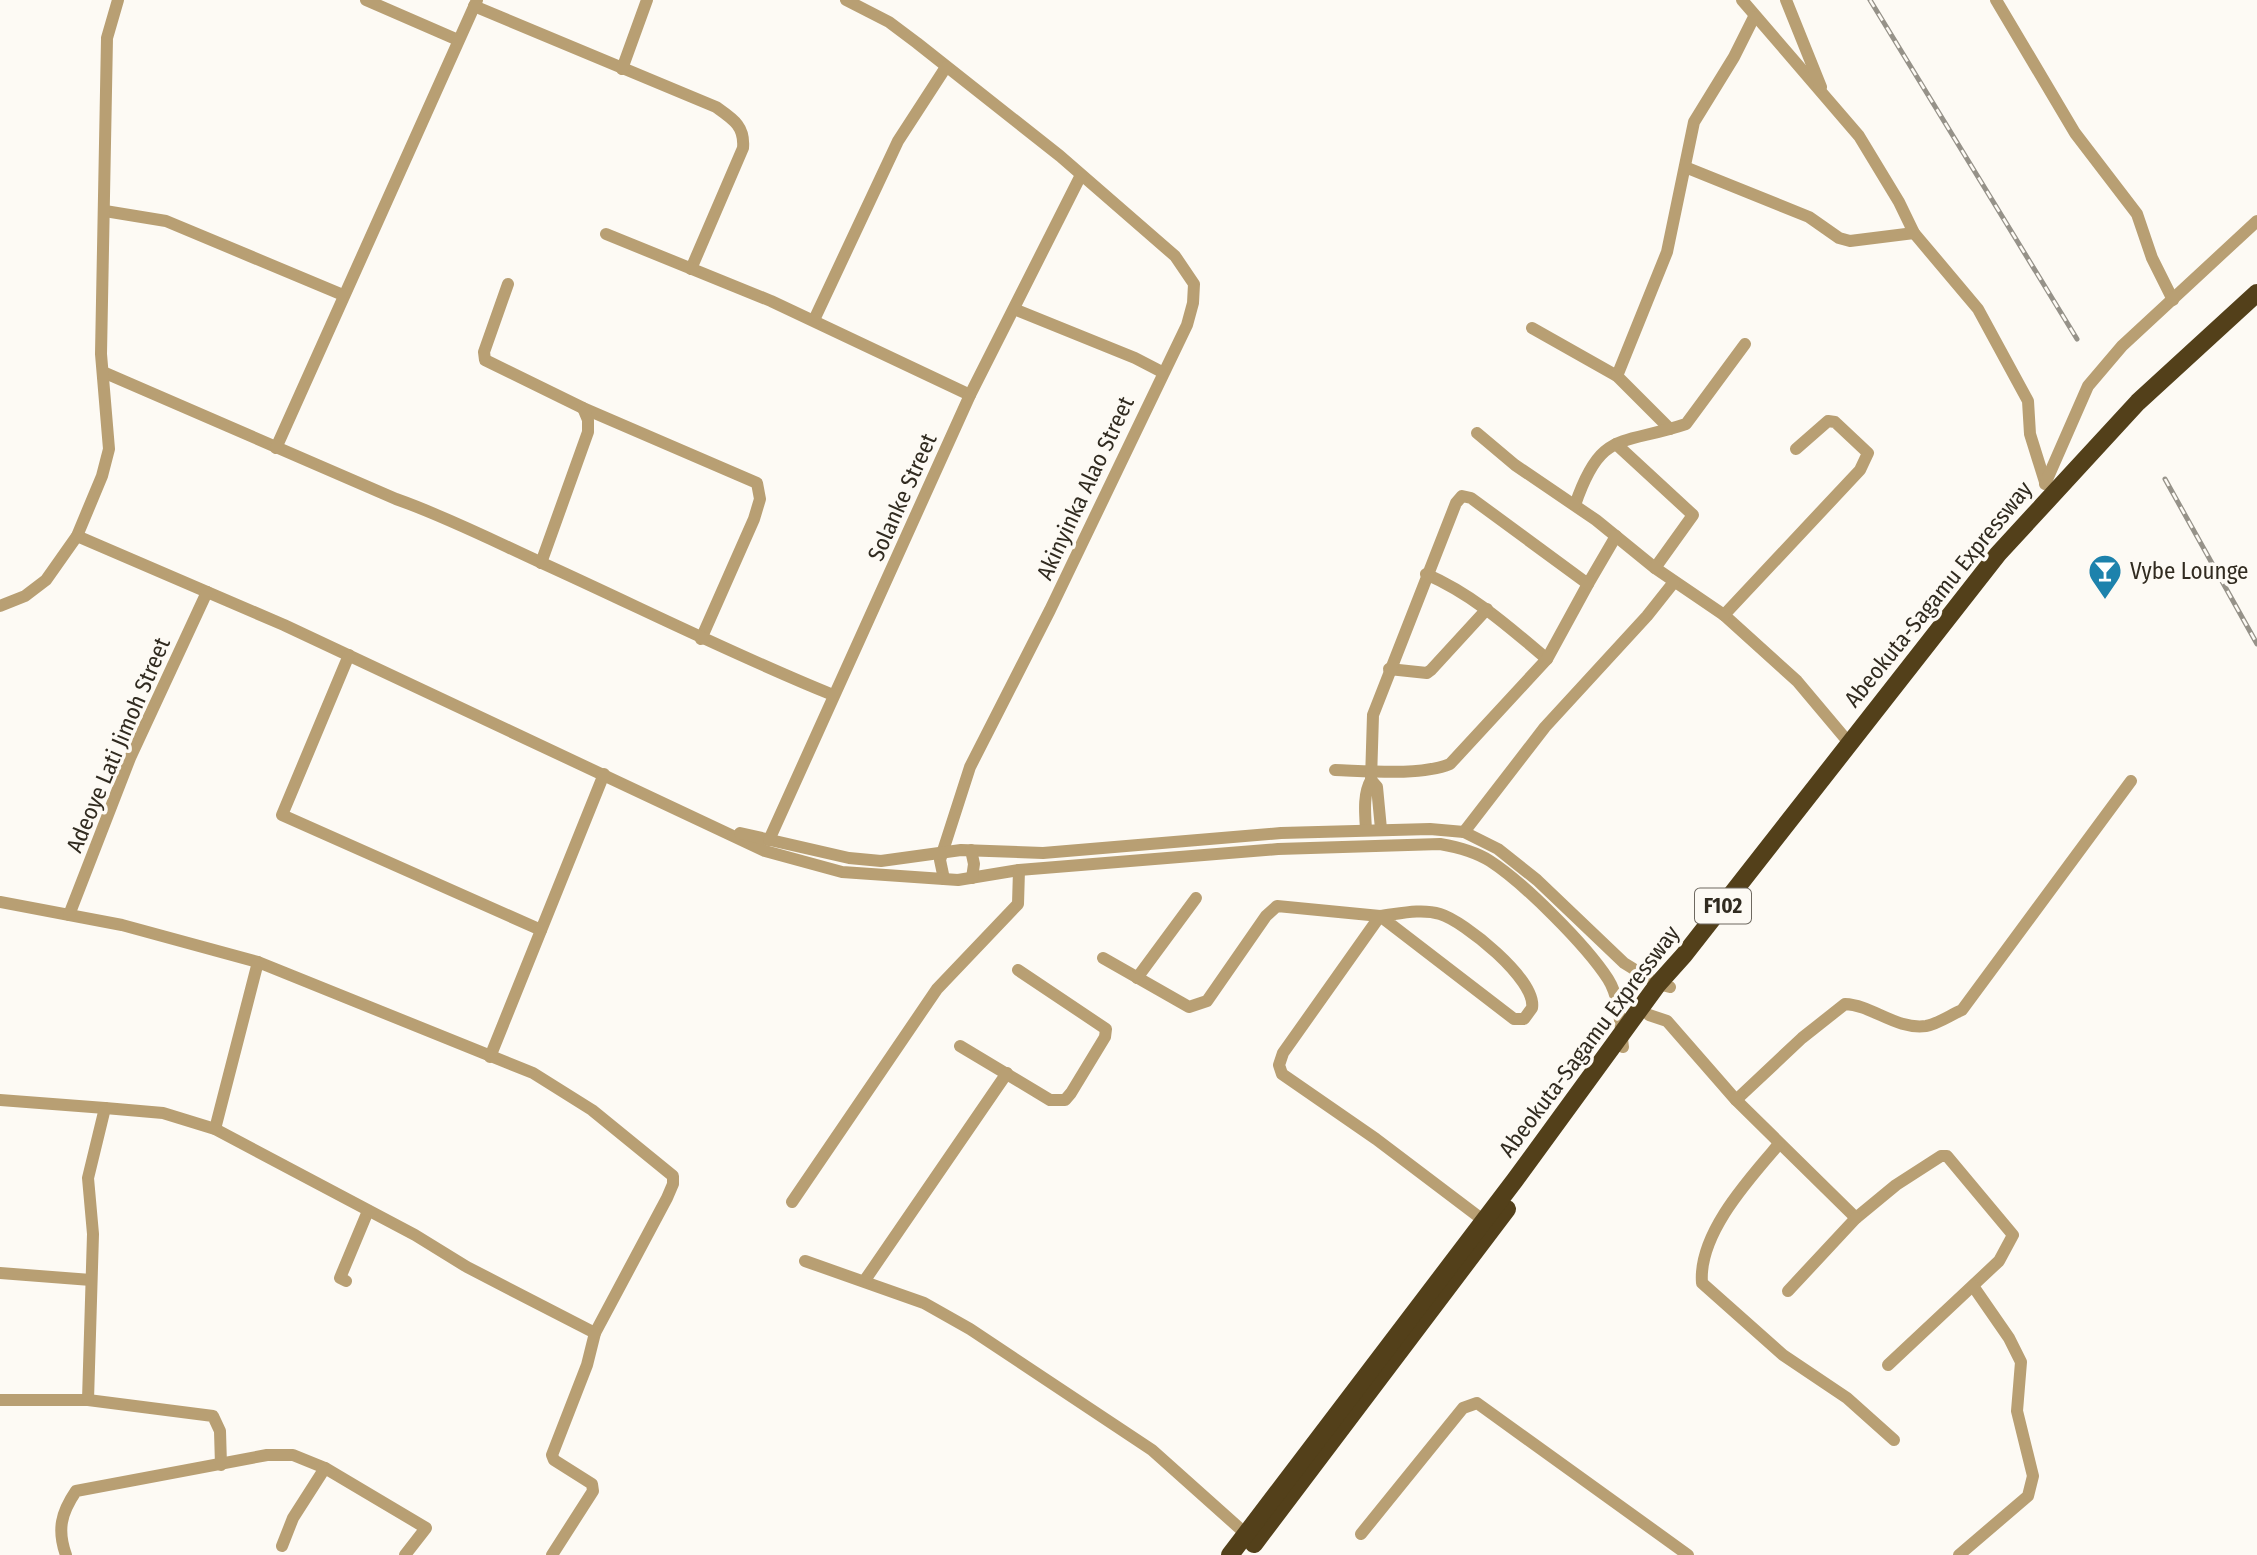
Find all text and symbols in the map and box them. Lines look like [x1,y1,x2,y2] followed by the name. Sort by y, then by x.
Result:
[1030,391,1140,584] street label: Akinyinka Alao Street
[861,428,943,565] street label: Solanke Street
[1838,475,2038,713] street label: Abeokuta-Sagamu Expressway
[2086,552,2124,601] bar icon: Vybe Lounge
[2130,557,2248,585] place label: Vybe Lounge
[60,633,176,857] street label: Adeoye Lati Jimoh Street
[1695,888,1751,923] road number: F102
[1493,919,1686,1162] street label: Abeokuta-Sagamu Expressway

